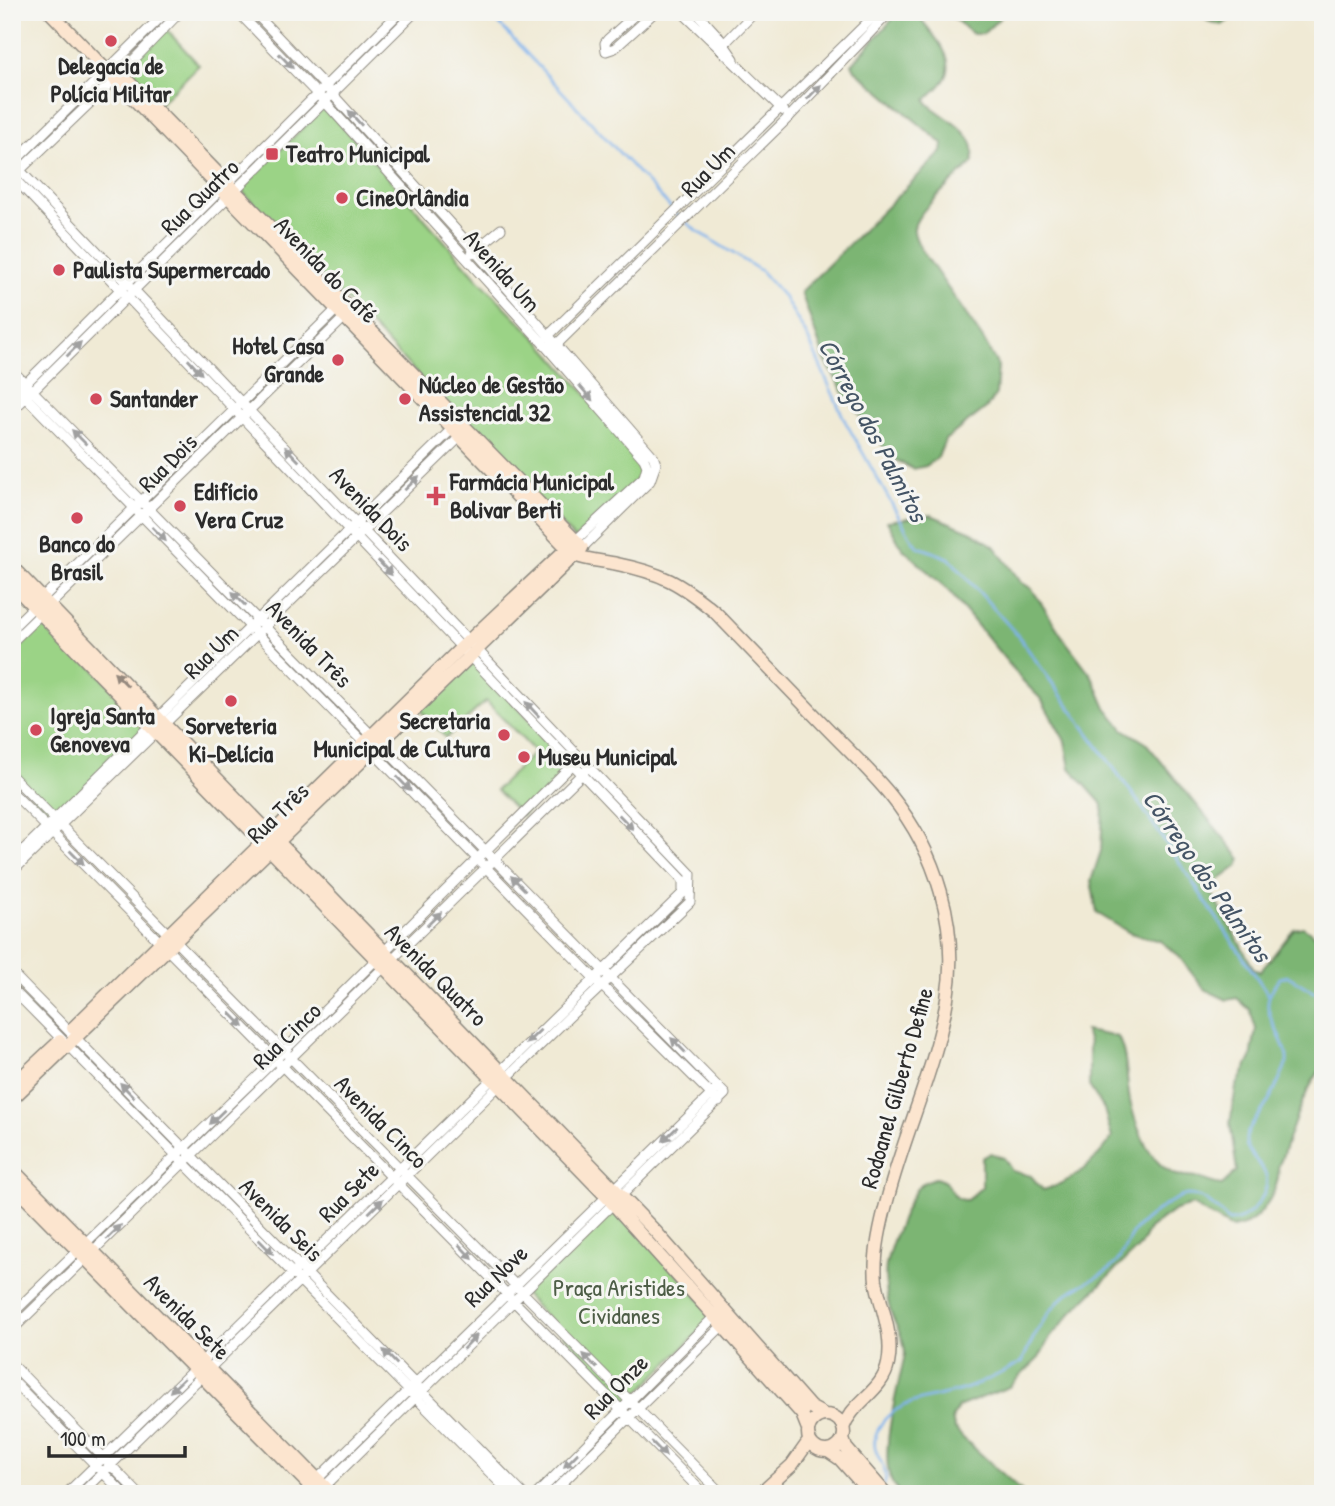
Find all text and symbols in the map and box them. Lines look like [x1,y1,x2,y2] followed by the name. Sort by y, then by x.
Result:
[103,33,119,49] marker: Delegacia de Polícia Militar
[51,49,172,109] place label: Delegacia de Polícia Militar
[277,52,293,69] one-way arrow
[805,83,822,100] one-way arrow
[347,110,363,127] one-way arrow
[673,135,742,204] street label: Rua Um
[285,137,430,170] place label: Teatro Municipal
[264,146,280,162] marker: Teatro Municipal
[153,151,246,242] street label: Rua Quatro
[356,181,469,213] place label: CineOrlândia
[334,190,350,206] marker: CineOrlândia
[268,209,386,330] street label: Avenida do Café
[457,222,548,319] street label: Avenida Um
[73,253,271,286] place label: Paulista Supermercado
[51,262,67,278] marker: Paulista Supermercado
[232,329,325,389] place label: Hotel Casa Grande
[810,332,937,530] water label: Córrego dos Palmitos
[66,341,83,358] one-way arrow
[330,352,346,368] marker: Hotel Casa Grande
[186,359,203,376] one-way arrow
[419,368,564,428] place label: Núcleo de Gestão Assistencial 32
[110,382,199,414] place label: Santander
[578,385,593,402] one-way arrow
[88,391,104,407] marker: Santander
[397,391,413,407] marker: Núcleo de Gestão Assistencial 32
[131,426,204,499] street label: Rua Dois
[71,429,87,446] one-way arrow
[284,446,300,463] one-way arrow
[323,459,420,558] street label: Avenida Dois
[449,465,614,525] place label: Farmácia Municipal Bolivar Berti
[194,475,284,535] place label: Edifício Vera Cruz
[403,475,420,491] one-way arrow
[428,488,444,504] marker: Farmácia Municipal Bolivar Berti
[172,498,188,514] marker: Edifício Vera Cruz
[69,510,85,526] marker: Banco do Brasil
[151,526,167,542] one-way arrow
[39,527,115,587] place label: Banco do Brasil
[376,559,392,576] one-way arrow
[230,590,247,607] one-way arrow
[260,592,360,694] street label: Avenida Três
[176,617,245,685] street label: Rua Um
[113,671,130,688] one-way arrow
[223,693,239,709] marker: Sorveteria Ki-Delícia
[50,699,155,759] place label: Igreja Santa Genoveva
[525,701,541,718] one-way arrow
[314,704,491,765] place label: Secretaria Municipal de Cultura
[186,709,277,769] place label: Sorveteria Ki-Delícia
[28,722,44,738] marker: Igreja Santa Genoveva
[496,727,512,743] marker: Secretaria Municipal de Cultura
[538,740,677,773] place label: Museu Municipal
[516,749,532,765] marker: Museu Municipal
[239,775,315,850] street label: Rua Três
[396,775,413,792] one-way arrow
[1134,783,1281,971] water label: Córrego dos Palmitos
[618,813,635,830] one-way arrow
[69,849,85,866] one-way arrow
[511,875,527,892] one-way arrow
[426,910,443,927] one-way arrow
[378,916,495,1033] street label: Avenida Quatro
[852,983,940,1192] street label: Rodoanel Gilberto Define
[245,994,328,1076] street label: Rua Cinco
[229,1011,245,1028] one-way arrow
[525,1029,542,1045] one-way arrow
[670,1038,687,1054] one-way arrow
[328,1068,436,1175] street label: Avenida Cinco
[119,1082,136,1099] one-way arrow
[208,1108,225,1125] one-way arrow
[662,1126,679,1142] one-way arrow
[311,1154,386,1229] street label: Rua Sete
[233,1170,331,1268] street label: Avenida Seis
[367,1198,384,1215] one-way arrow
[105,1224,122,1240] one-way arrow
[456,1237,534,1314] street label: Rua Nove
[258,1238,274,1255] one-way arrow
[457,1243,474,1260] one-way arrow
[138,1266,238,1367] street label: Avenida Sete
[553,1271,685,1331] park label: Praça Aristides Cividanes
[462,1334,479,1351] one-way arrow
[576,1347,655,1426] street label: Rua Onze
[381,1349,398,1366] one-way arrow
[582,1353,598,1370] one-way arrow
[169,1376,186,1393] one-way arrow
[49,1415,186,1459] scale bar
[60,1424,106,1453] text: 100 m
[651,1440,667,1457] one-way arrow
[562,1451,579,1468] one-way arrow

